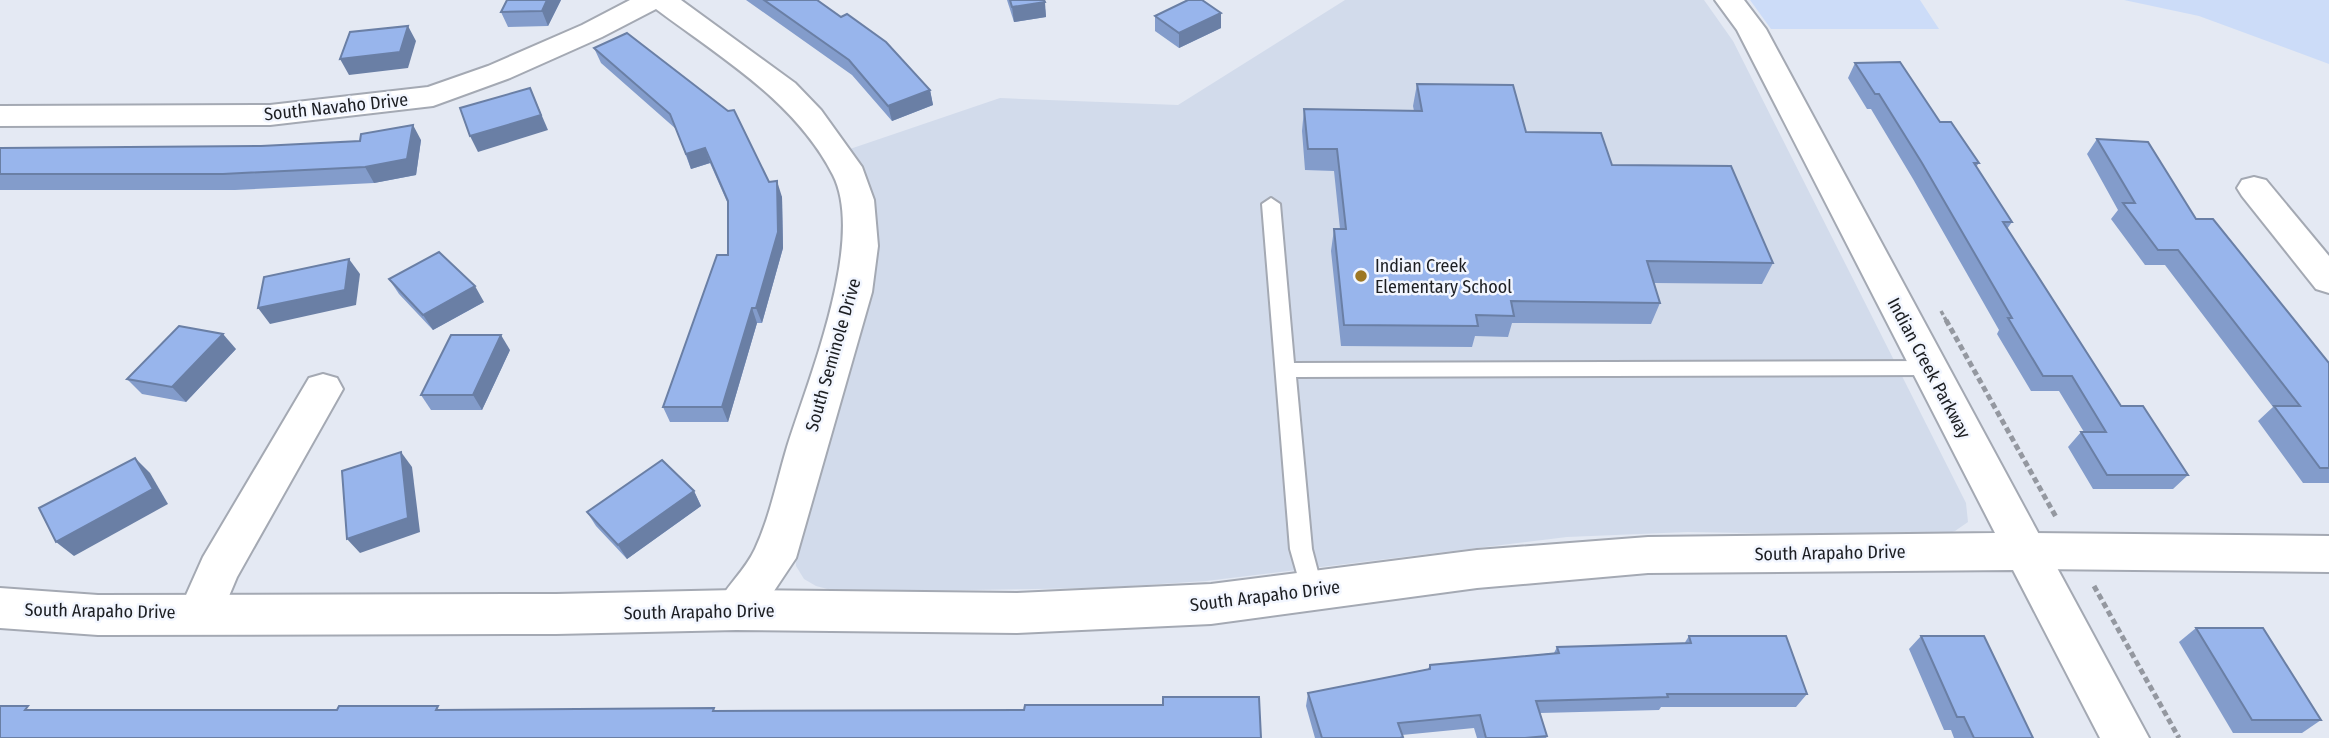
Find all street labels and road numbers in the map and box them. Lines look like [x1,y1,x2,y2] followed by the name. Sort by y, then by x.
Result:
[263,88,409,126] street label: South Navaho Drive
[801,276,865,434] street label: South Seminole Drive
[1883,294,1975,442] street label: Indian Creek Parkway
[1754,541,1906,565] street label: South Arapaho Drive
[1189,576,1341,616] street label: South Arapaho Drive
[24,599,176,623] street label: South Arapaho Drive
[623,600,775,624] street label: South Arapaho Drive

